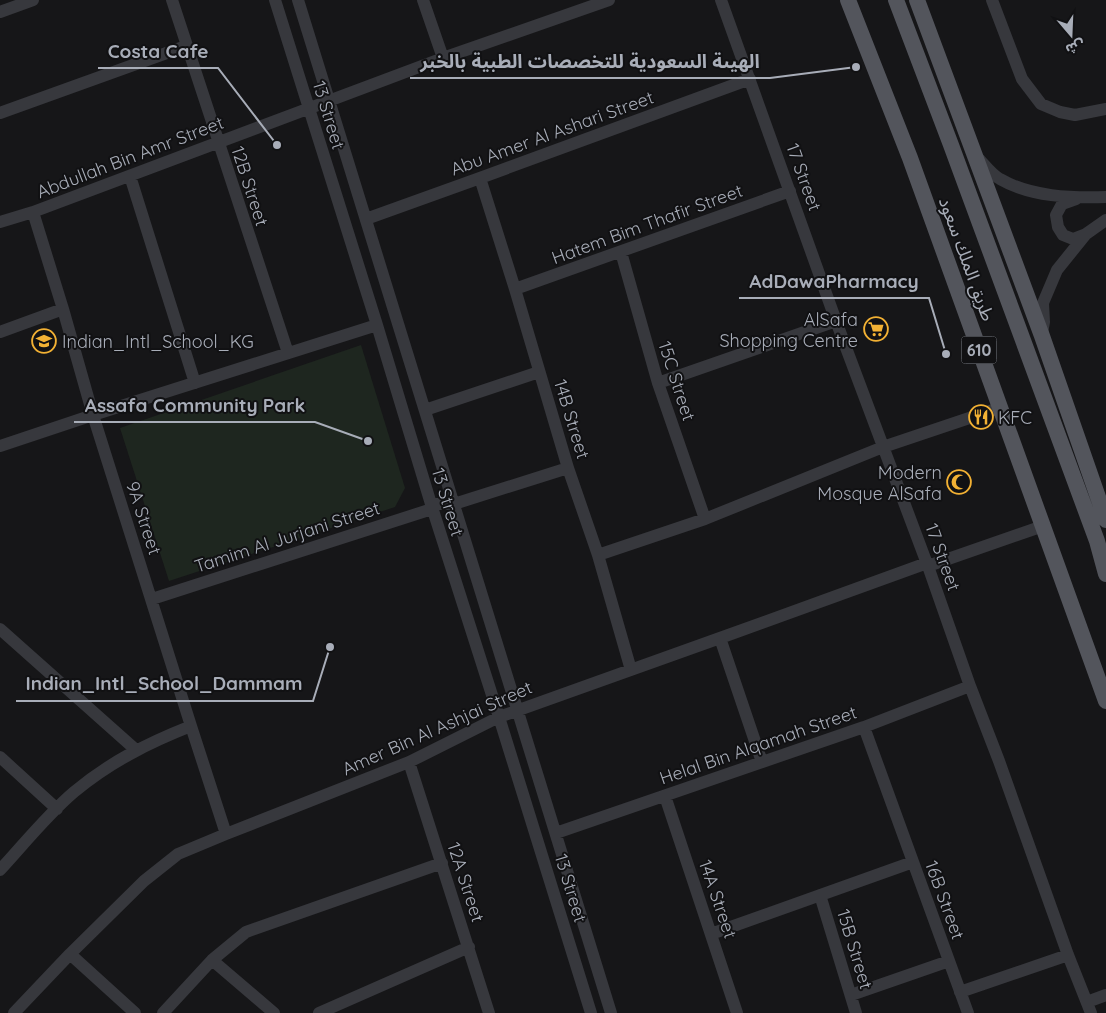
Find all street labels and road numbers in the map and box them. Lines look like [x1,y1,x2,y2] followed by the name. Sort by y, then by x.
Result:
[308,78,350,152] street label: 13 Street
[447,85,657,181] street label: Abu Amer Al Ashari Street
[33,111,227,203] street label: Abdullah Bin Amr Street
[781,140,827,214] street label: 17 Street
[226,143,274,229] street label: 12B Street
[548,179,746,269] street label: Hatem Bim Thafir Street
[934,194,1000,324] street label: طريق الملك سعود
[962,336,996,364] road number: 610
[653,338,701,424] street label: 15C Street
[549,377,595,461] street label: 14B Street
[427,465,469,539] street label: 13 Street
[121,478,167,558] street label: 9A Street
[191,496,383,578] street label: Tamim Al Jurjani Street
[920,520,966,594] street label: 17 Street
[338,676,536,780] street label: Amer Bin Al Ashjai Street
[656,700,860,790] street label: Helal Bin Alqamah Street
[442,839,490,925] street label: 12A Street
[550,851,592,925] street label: 13 Street
[694,857,742,941] street label: 14A Street
[920,857,970,943] street label: 16B Street
[832,906,878,992] street label: 15B Street

